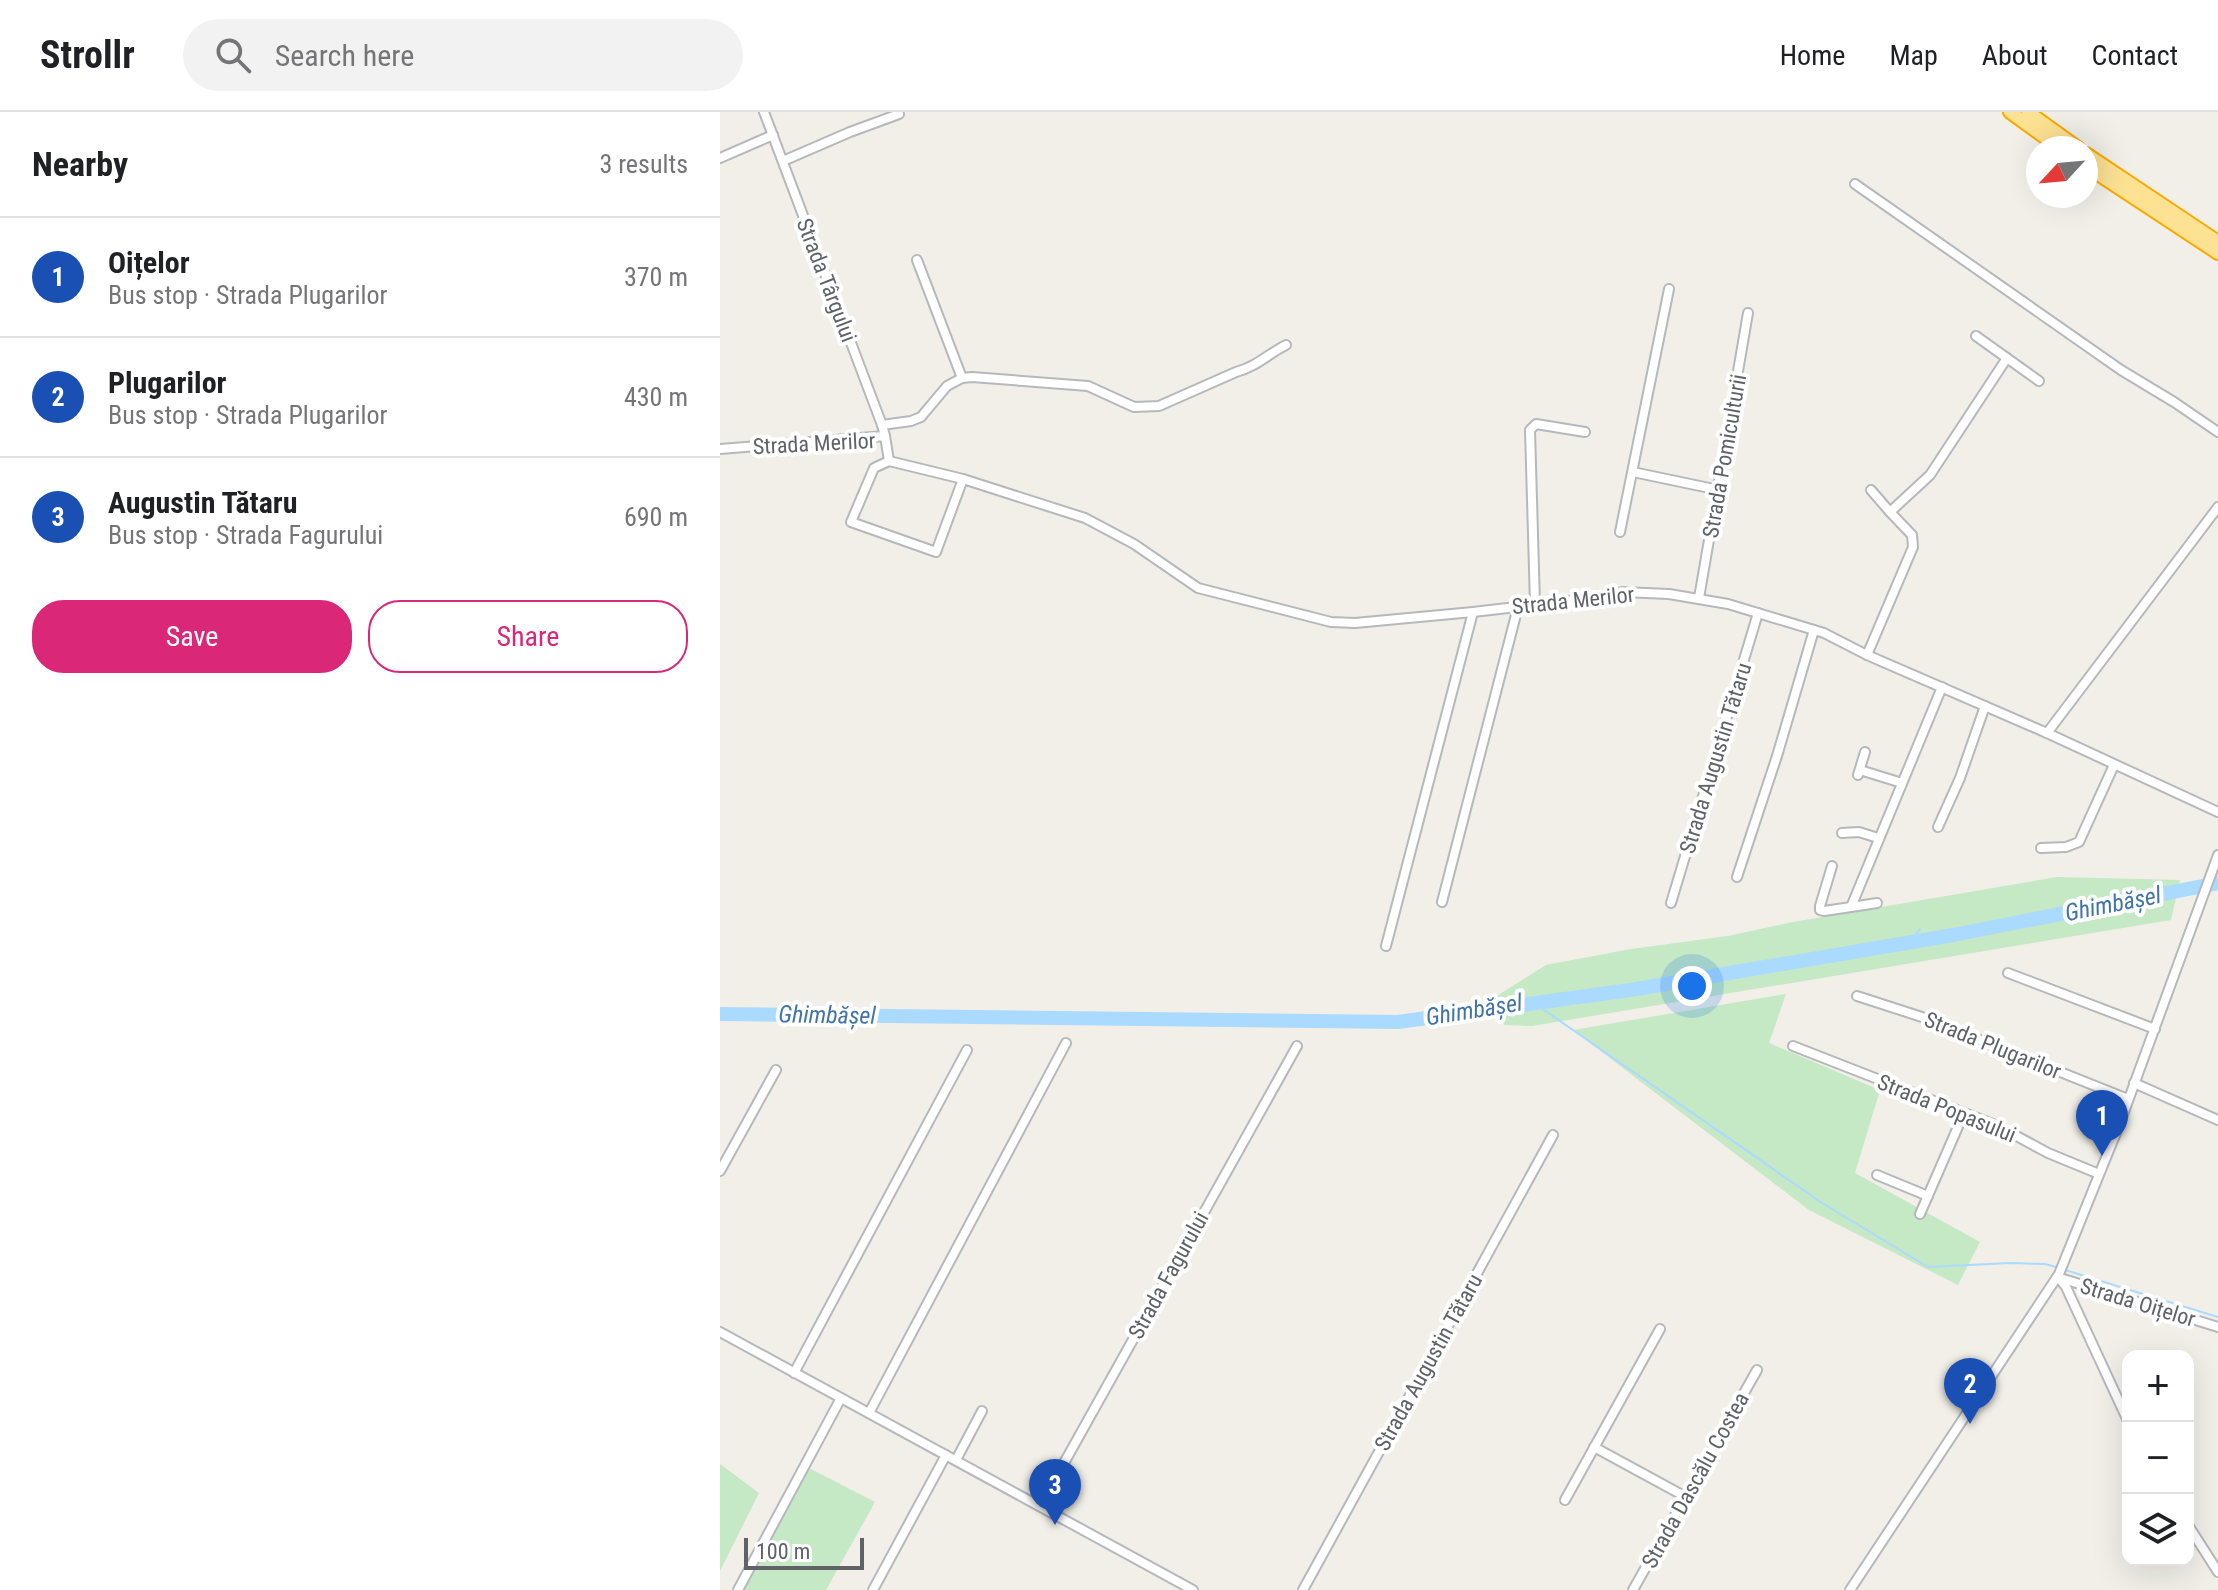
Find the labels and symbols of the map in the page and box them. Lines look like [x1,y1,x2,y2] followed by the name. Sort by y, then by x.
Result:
[2026,136,2098,208] north arrow
[792,215,862,345] street label: Strada Târgului
[1698,372,1751,540] street label: Strada Pomiculturii
[752,428,876,459] street label: Strada Merilor
[1511,582,1636,619] street label: Strada Merilor
[1675,660,1756,856] street label: Strada Augustin Tătaru
[2063,881,2164,927] water label: Ghimbășel
[1672,966,1712,1006] your location
[1424,988,1525,1031] water label: Ghimbășel
[778,1000,877,1030] water label: Ghimbășel
[1921,1007,2065,1084] street label: Strada Plugarilor
[1874,1069,2020,1148] street label: Strada Popasului
[2076,1090,2128,1156] pin: 1
[1123,1207,1214,1343] street label: Strada Fagurului
[1370,1270,1487,1455] street label: Strada Augustin Tătaru
[2077,1273,2199,1333] street label: Strada Oițelor
[1944,1358,1996,1424] pin: 2
[1637,1388,1754,1572] street label: Strada Dascălu Costea
[1029,1459,1081,1525] pin: 3
[744,1534,864,1570] scale bar

